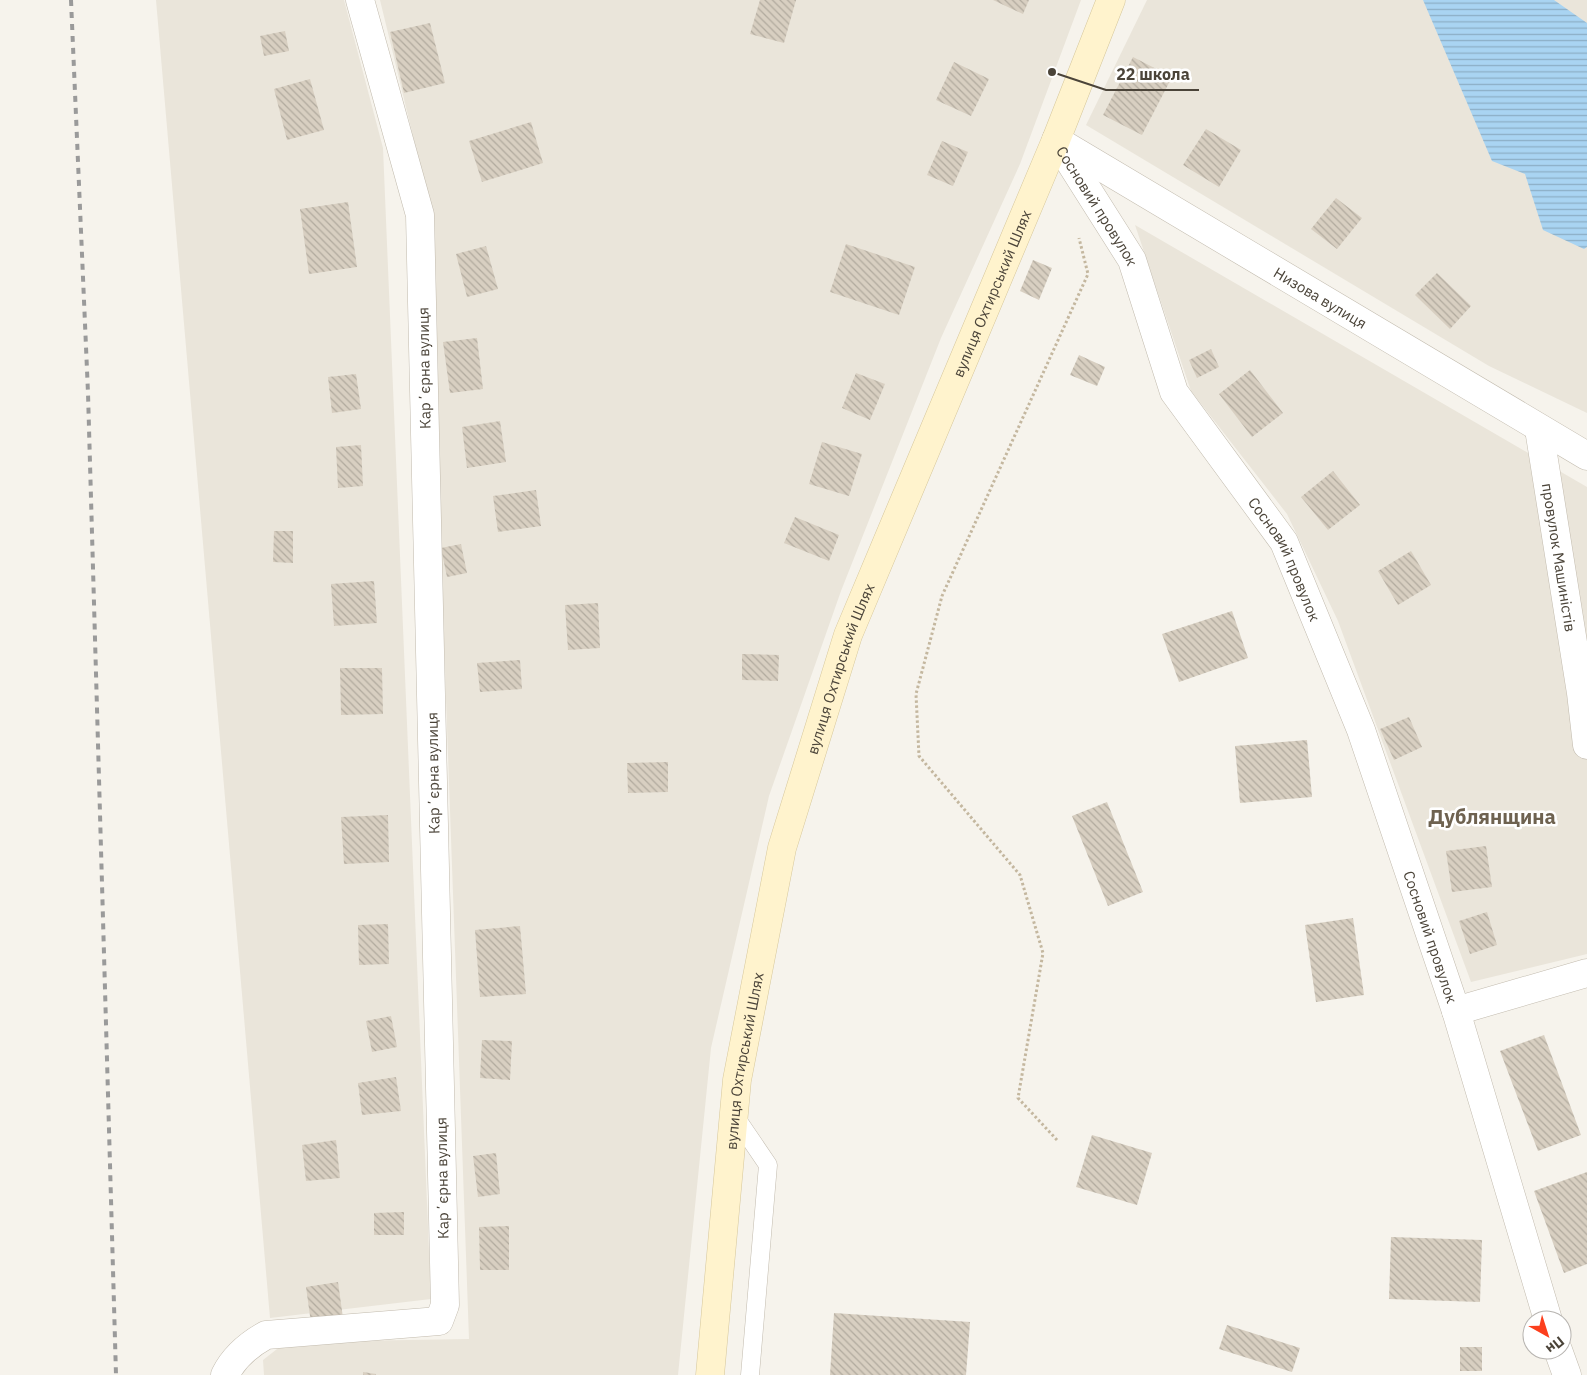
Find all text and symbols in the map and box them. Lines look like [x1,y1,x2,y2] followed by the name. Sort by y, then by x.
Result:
[1106,59,1199,90] callout: 22 школа
[1116,64,1190,84] text: 22 школа
[1053,142,1143,268] street label: Сосновий провулок
[948,207,1035,380] street label: вулиця Охтирський Шлях
[1271,262,1371,332] street label: Низова вулиця
[413,307,435,429] street label: Карʼєрна вулиця
[1538,482,1581,633] street label: провулок Машиністів
[1245,493,1325,624] street label: Сосновий провулок
[802,580,878,757] street label: вулиця Охтирський Шлях
[422,712,444,834] street label: Карʼєрна вулиця
[1428,803,1556,830] district label: Дублянщина
[1400,868,1462,1005] street label: Сосновий провулок
[721,970,767,1151] street label: вулиця Охтирський Шлях
[431,1117,453,1239] street label: Карʼєрна вулиця
[1522,1310,1572,1360] north arrow
[1542,1332,1568,1358] text: Пн

